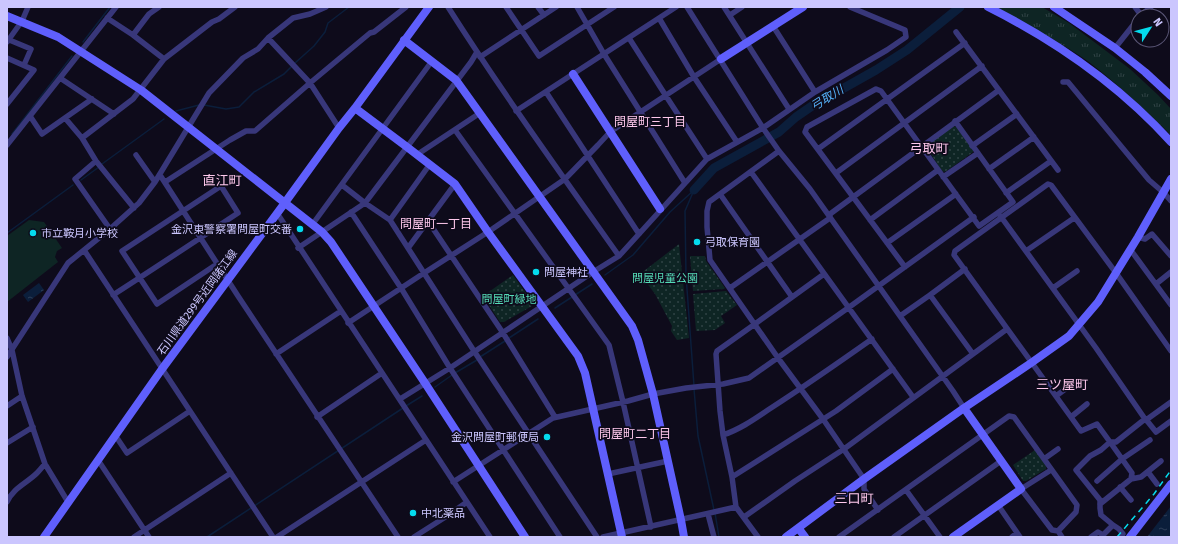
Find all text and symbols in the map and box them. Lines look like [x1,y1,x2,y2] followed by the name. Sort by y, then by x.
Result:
[1130,8,1170,48] north arrow
[1150,16,1165,29] text: N
[808,81,848,113] water label: 弓取川
[614,115,686,129] district label: 問屋町三丁目
[909,141,949,156] district label: 弓取町
[202,173,242,188] district label: 直江町
[400,217,472,231] district label: 問屋町一丁目
[171,223,292,236] place label: 金沢東警察署問屋町交番
[295,224,305,234] marker: 金沢東警察署問屋町交番
[41,227,118,240] place label: 市立鞍月小学校
[28,228,38,238] marker: 市立鞍月小学校
[705,236,760,249] place label: 弓取保育園
[692,237,702,247] marker: 弓取保育園
[155,247,240,357] street label: 石川県道299号近岡諸江線
[544,266,588,279] place label: 問屋神社
[531,267,541,277] marker: 問屋神社
[632,272,698,285] park label: 問屋児童公園
[482,293,537,306] park label: 問屋町緑地
[1036,377,1088,392] district label: 三ツ屋町
[599,427,671,441] district label: 問屋町二丁目
[451,431,539,444] place label: 金沢問屋町郵便局
[542,432,552,442] marker: 金沢問屋町郵便局
[834,491,874,506] district label: 三口町
[421,507,465,520] place label: 中北薬品
[408,508,418,518] marker: 中北薬品

